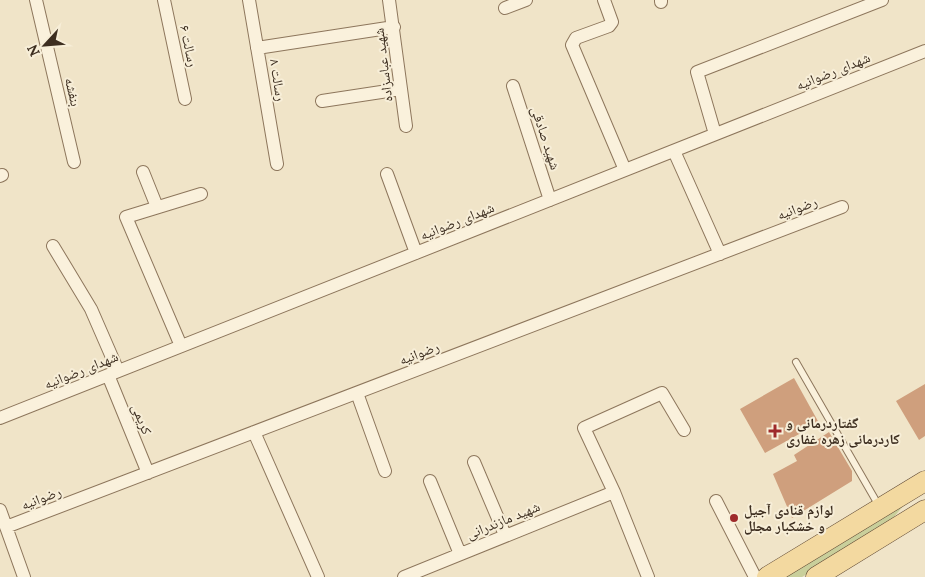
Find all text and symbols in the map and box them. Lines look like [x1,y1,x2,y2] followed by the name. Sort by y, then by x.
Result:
[20,20,70,70] north arrow
[176,23,202,69] street label: رسالت ۶
[370,27,396,103] street label: شهید عباسزاده
[23,42,44,60] text: N
[793,48,873,94] street label: شهدای رضوانیه
[266,58,290,102] street label: رسالت ۸
[61,76,85,108] street label: بنفشه
[527,104,565,172] street label: شهید صادقی
[774,192,820,224] street label: رضوانیه
[417,198,497,244] street label: شهدای رضوانیه
[396,337,442,369] street label: رضوانیه
[41,347,121,393] street label: شهدای رضوانیه
[128,401,156,437] street label: کریمی
[786,414,900,448] place label: گفتاردرمانی و کاردرمانی زهره غفاری
[768,424,782,438] marker: گفتاردرمانی و کاردرمانی زهره غفاری
[18,482,64,514] street label: رضوانیه
[463,497,543,543] street label: شهید مازندرانی
[744,501,833,535] place label: لوازم قنادی آجیل و خشکبار مجلل
[728,512,740,524] marker: لوازم قنادی آجیل و خشکبار مجلل

